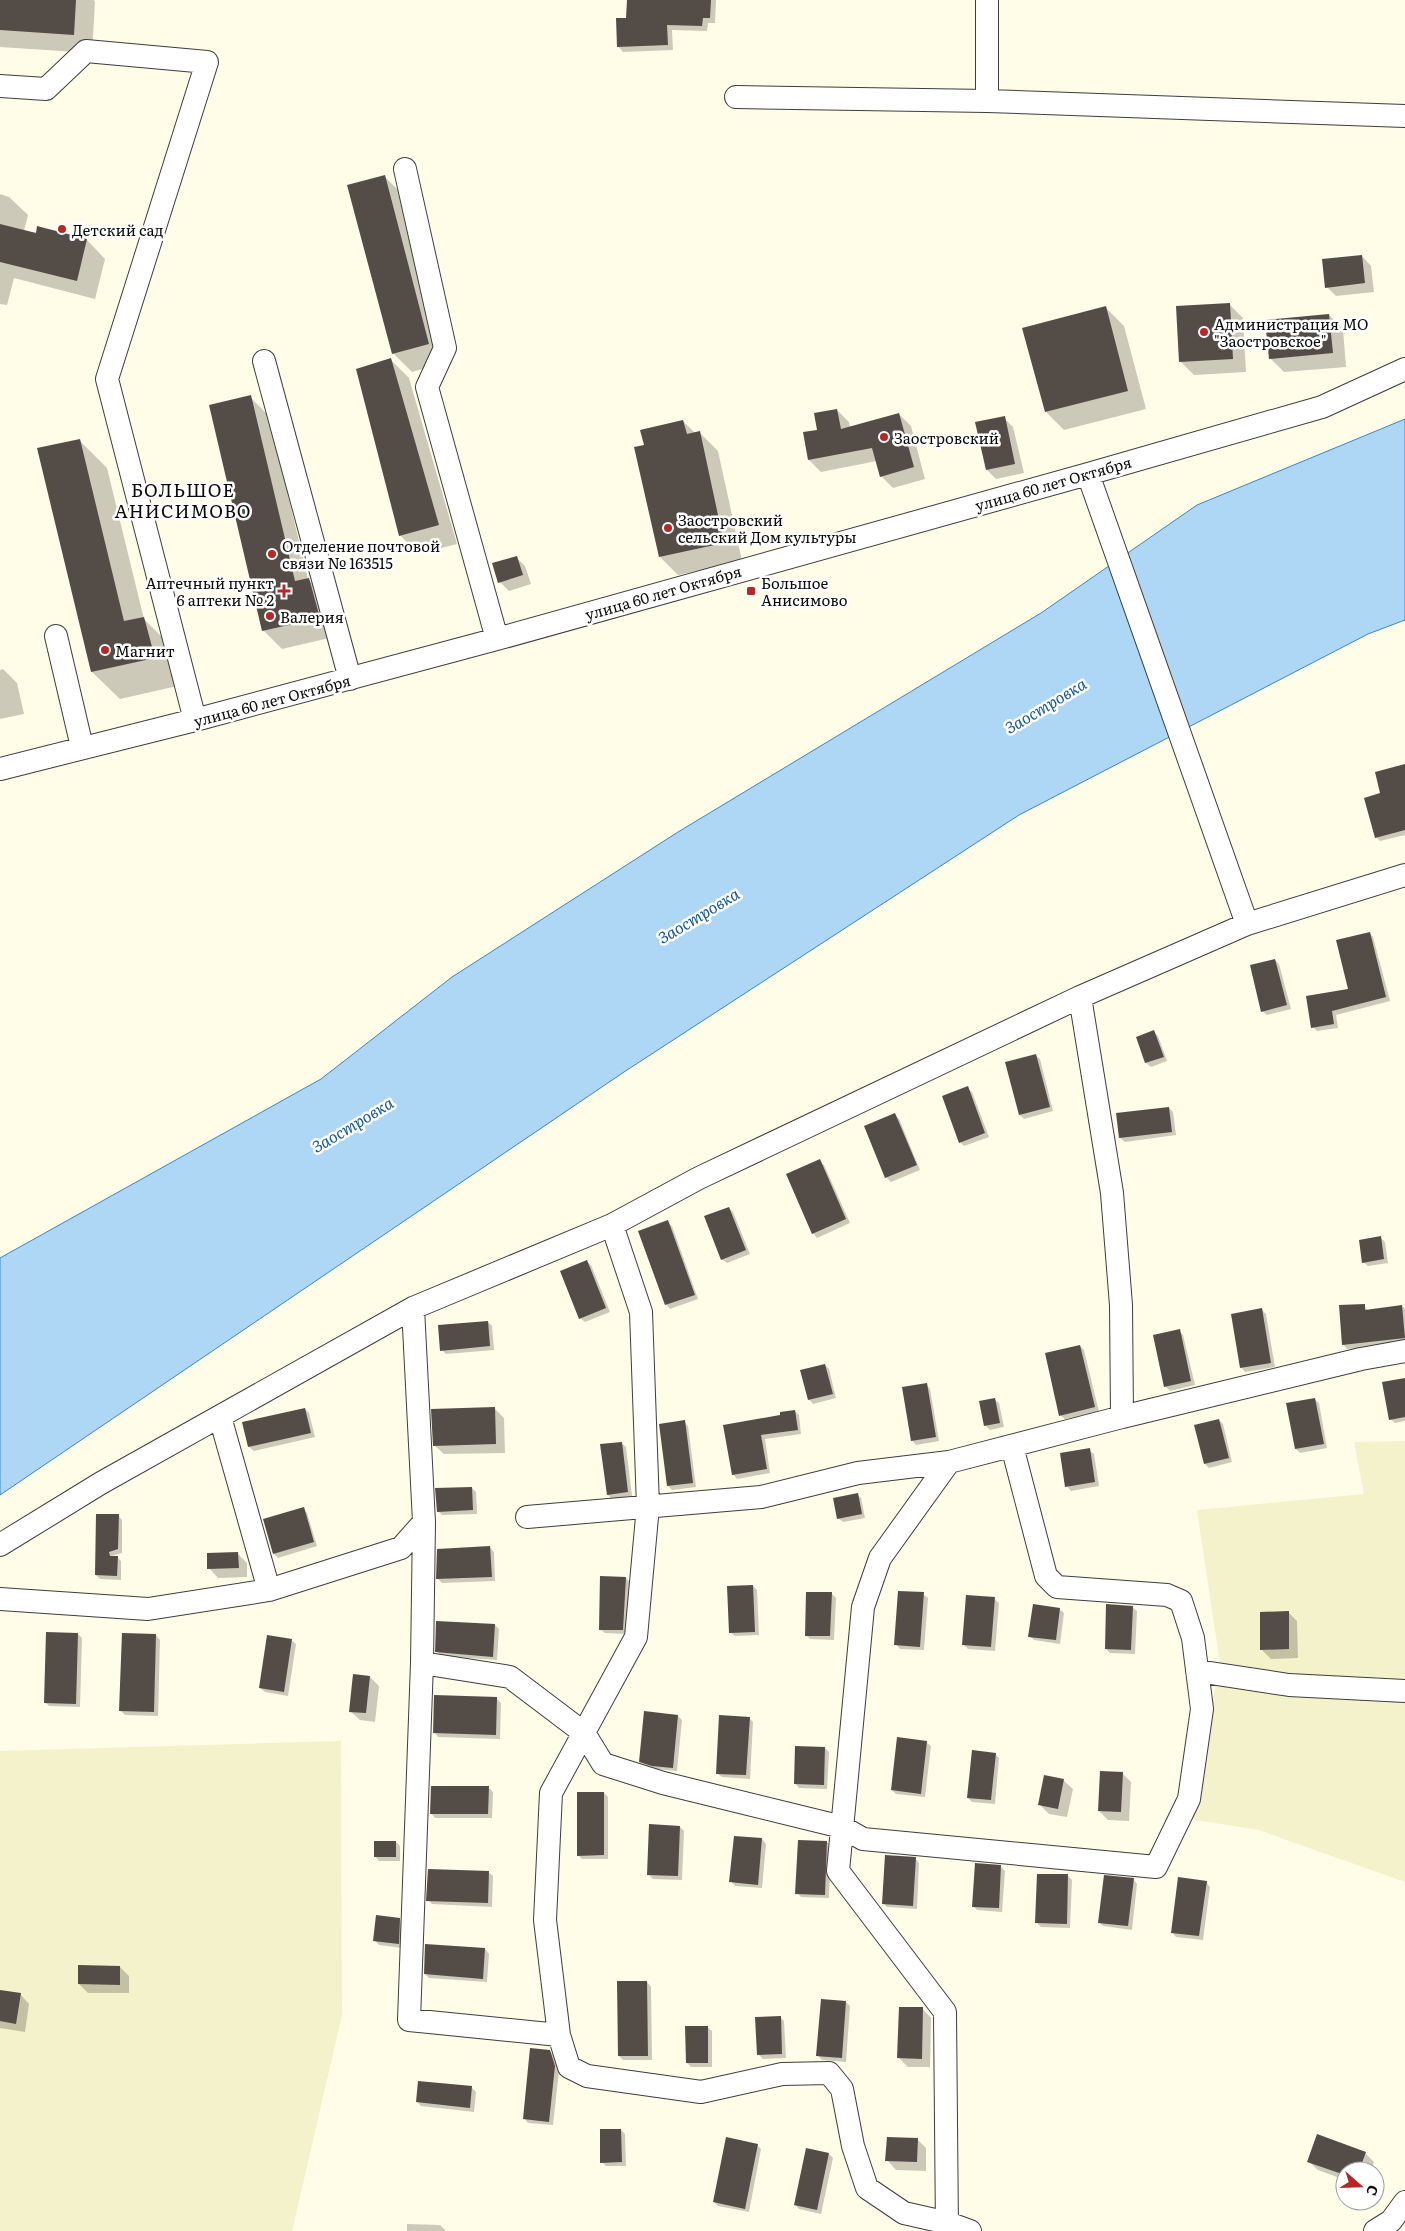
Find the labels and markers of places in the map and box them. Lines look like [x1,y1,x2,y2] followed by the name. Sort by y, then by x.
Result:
[72,218,164,241] place label: Детский сад
[56,223,68,235] marker: Детский сад
[1214,312,1368,352] place label: Администрация МО "Заостровское"
[1198,326,1210,338] marker: Администрация МО "Заостровское"
[894,426,999,449] place label: Заостровский
[878,431,890,443] marker: Заостровский
[678,508,857,548] place label: Заостровский сельский Дом культуры
[662,522,674,534] marker: Заостровский сельский Дом культуры
[282,534,440,574] place label: Отделение почтовой связи № 163515
[266,548,278,560] marker: Отделение почтовой связи № 163515
[145,571,274,611] place label: Аптечный пункт 6 аптеки № 2
[761,571,848,611] place label: Большое Анисимово
[278,585,290,597] marker: Аптечный пункт 6 аптеки № 2
[745,585,757,597] marker: Большое Анисимово
[280,605,344,628] place label: Валерия
[264,610,276,622] marker: Валерия
[115,639,175,662] place label: Магнит
[99,644,111,656] marker: Магнит

